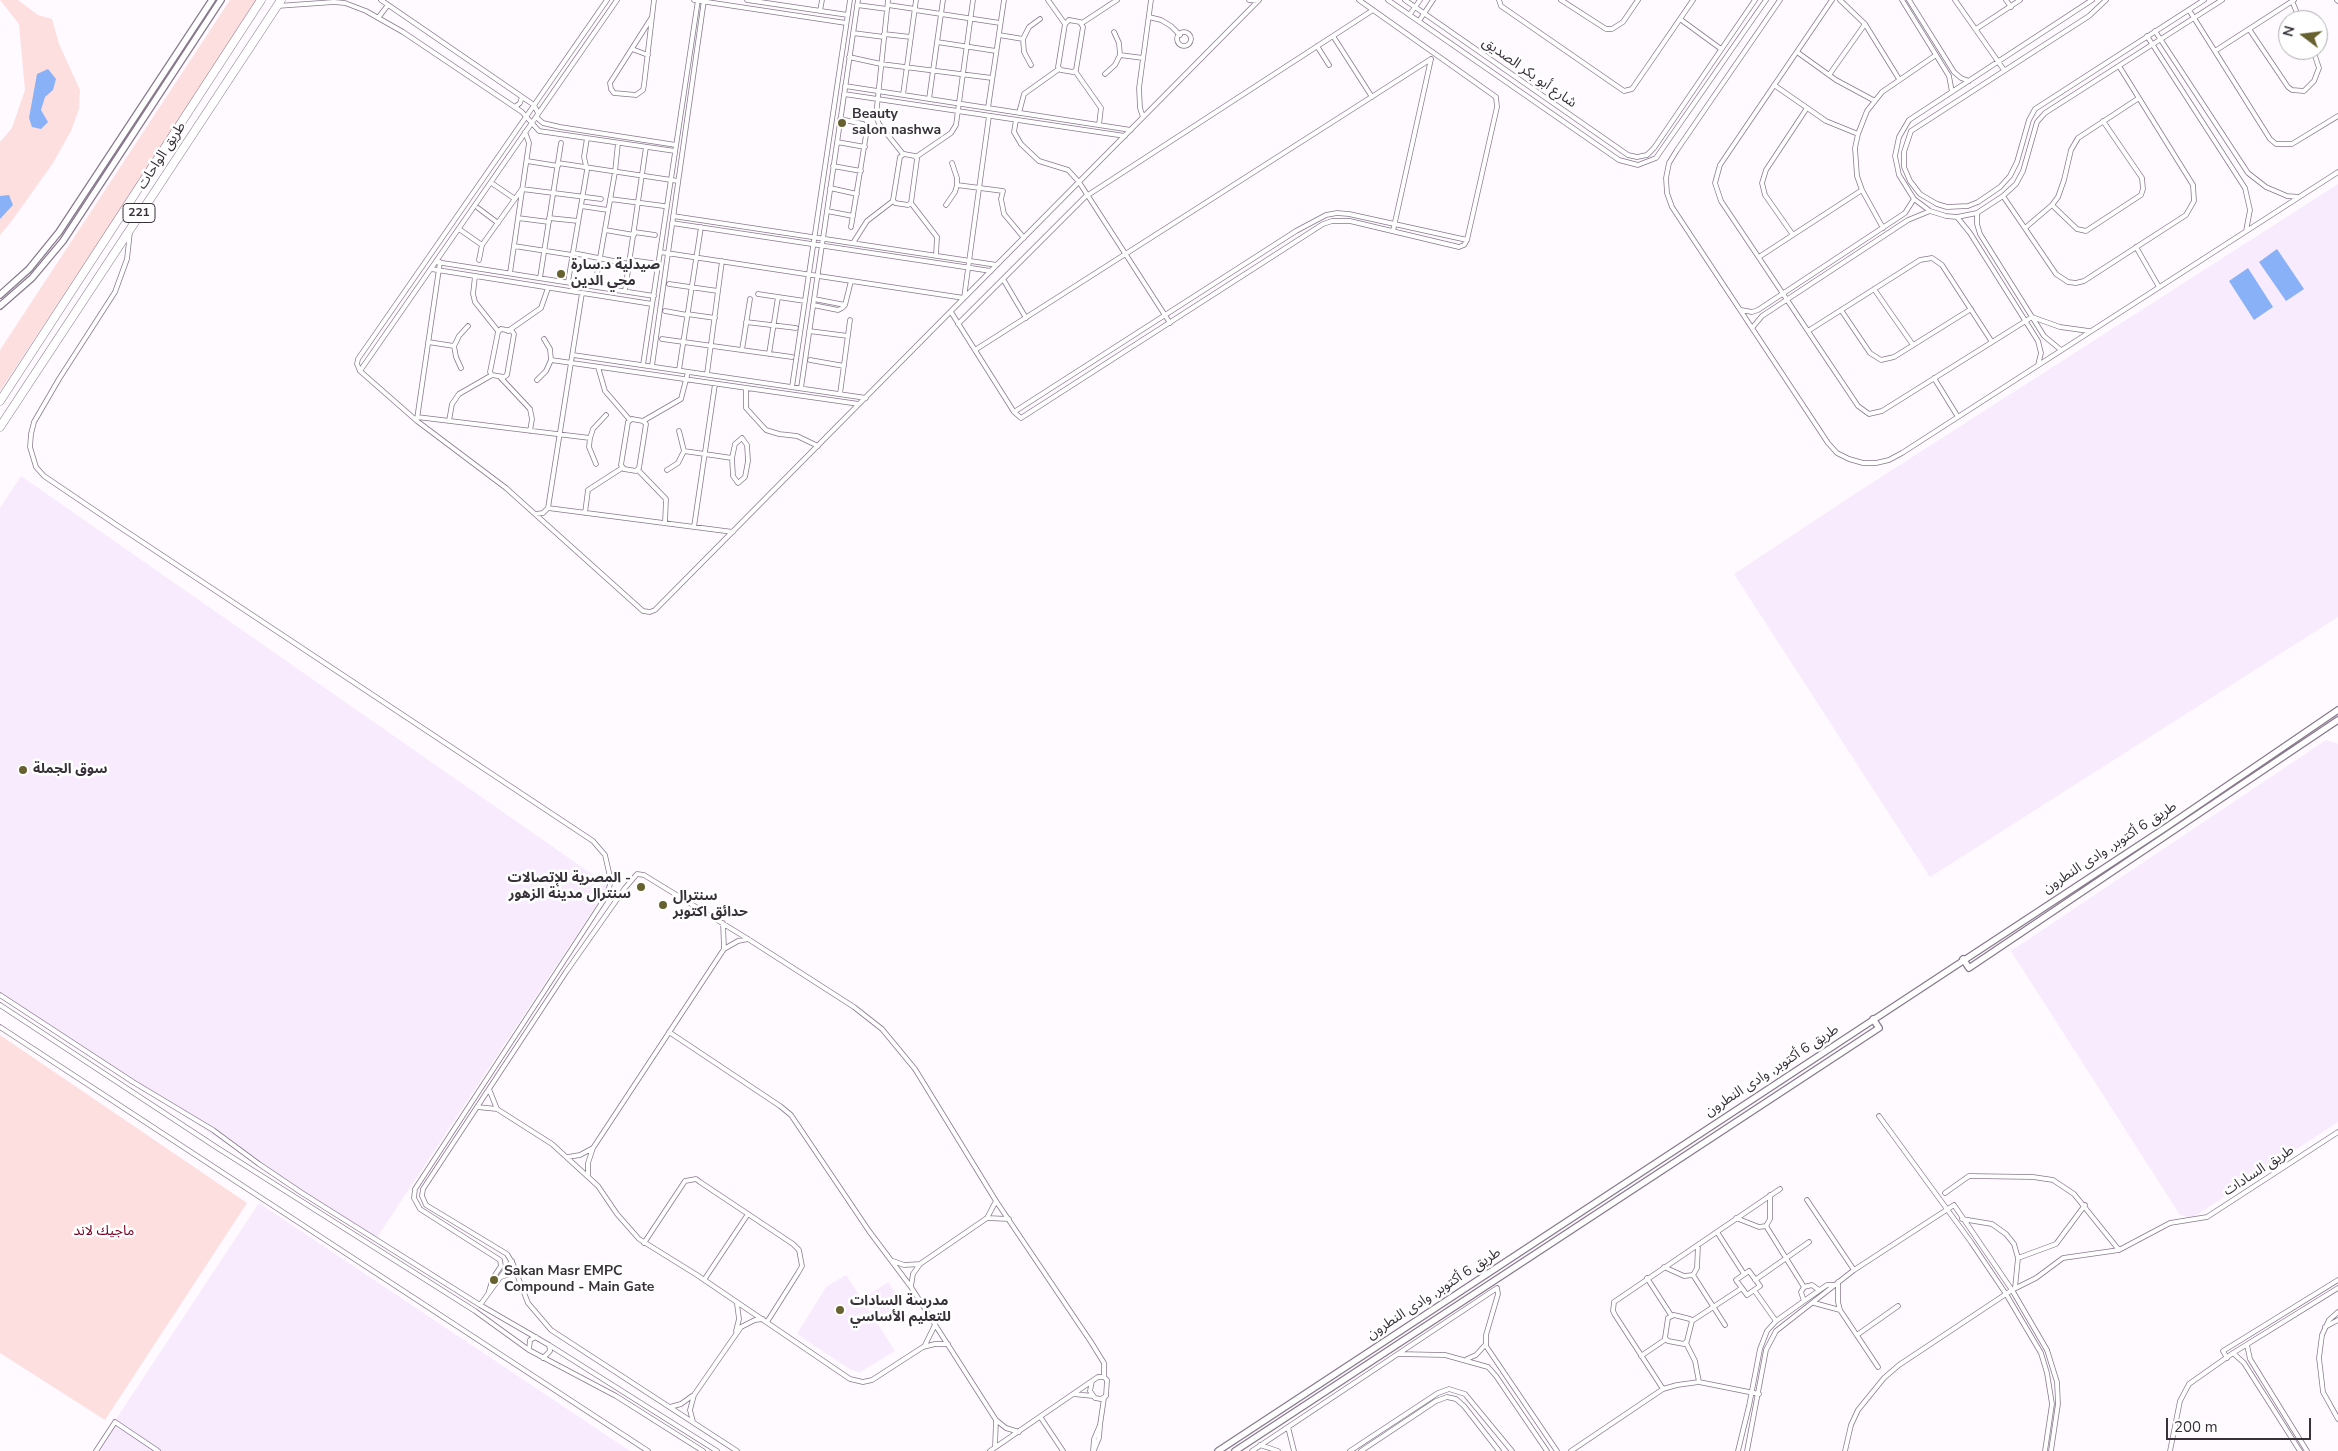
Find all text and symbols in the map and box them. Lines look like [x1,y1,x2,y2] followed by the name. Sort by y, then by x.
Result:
[2278,10,2328,60] north arrow
[2278,24,2300,39] text: N
[1479,34,1579,112] street label: شارع أبو بكر الصديق
[852,107,941,140] place label: Beauty salon nashwa
[836,117,848,129] marker: Beauty salon nashwa
[134,119,190,193] street label: طريق الواحات
[123,204,155,222] road number: 221
[571,258,660,290] place label: صيدلية د.سارة محي الدين
[555,268,567,280] marker: صيدلية د.سارة محي الدين
[33,762,108,778] place label: سوق الجملة
[17,764,29,776] marker: سوق الجملة
[2040,798,2180,898] street label: طريق 6 أكتوبر, وادى النطرون
[507,871,631,904] place label: المصرية للإتصالات - سنترال مدينة الزهور
[635,881,647,893] marker: المصرية للإتصالات - سنترال مدينة الزهور
[673,889,748,922] place label: سنترال حدائق اكتوبر
[657,899,669,911] marker: سنترال حدائق اكتوبر
[1702,1021,1842,1121] street label: طريق 6 أكتوبر, وادى النطرون
[2221,1142,2297,1200] street label: طريق السادات
[74,1224,134,1240] park label: ماجيك لاند
[1364,1244,1504,1344] street label: طريق 6 أكتوبر, وادى النطرون
[504,1264,654,1296] place label: Sakan Masr EMPC Compound - Main Gate
[488,1274,500,1286] marker: Sakan Masr EMPC Compound - Main Gate
[850,1294,951,1326] place label: مدرسة السادات للتعليم الأساسي
[834,1304,846,1316] marker: مدرسة السادات للتعليم الأساسي
[2168,1408,2313,1440] scale bar
[2174,1417,2218,1437] text: 200 m

